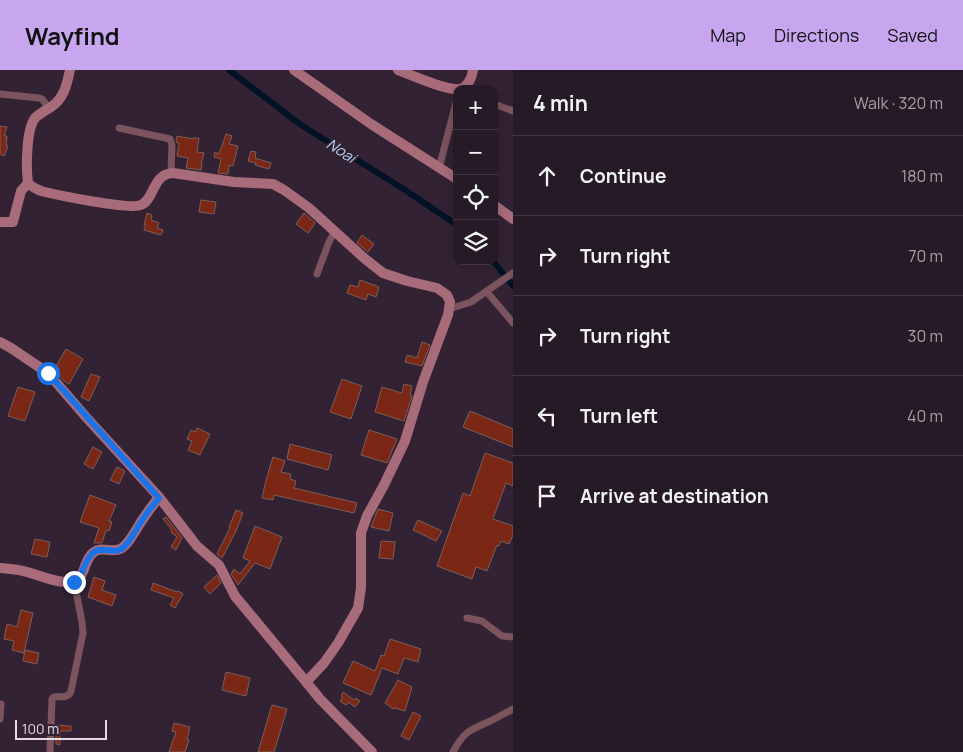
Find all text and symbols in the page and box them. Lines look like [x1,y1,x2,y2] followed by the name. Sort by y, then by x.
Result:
[25,19,120,52] text: Wayfind
[710,23,746,47] text: Map
[774,23,859,47] text: Directions
[887,23,938,47] text: Saved
[453,85,498,265] map controls
[453,85,498,130] button: +
[533,89,588,117] text: 4 min
[854,92,943,114] text: Walk · 320 m
[453,130,498,175] button: −
[323,133,362,169] water label: Noai
[533,162,561,190] icon: ahead
[580,163,666,189] text: Continue
[901,165,943,187] text: 180 m
[453,175,498,220] button: locate
[453,220,498,265] button: layers
[533,242,561,270] icon: right
[580,243,670,269] text: Turn right
[908,245,943,267] text: 70 m
[533,322,561,350] icon: right
[580,323,670,349] text: Turn right
[908,325,943,347] text: 30 m
[37,362,60,385] route start
[533,402,561,430] icon: left
[580,403,658,429] text: Turn left
[907,405,943,427] text: 40 m
[533,482,561,510] icon: arrive
[580,483,769,509] text: Arrive at destination
[63,571,86,594] route end
[15,717,108,740] scale bar
[22,719,59,738] text: 100 m

